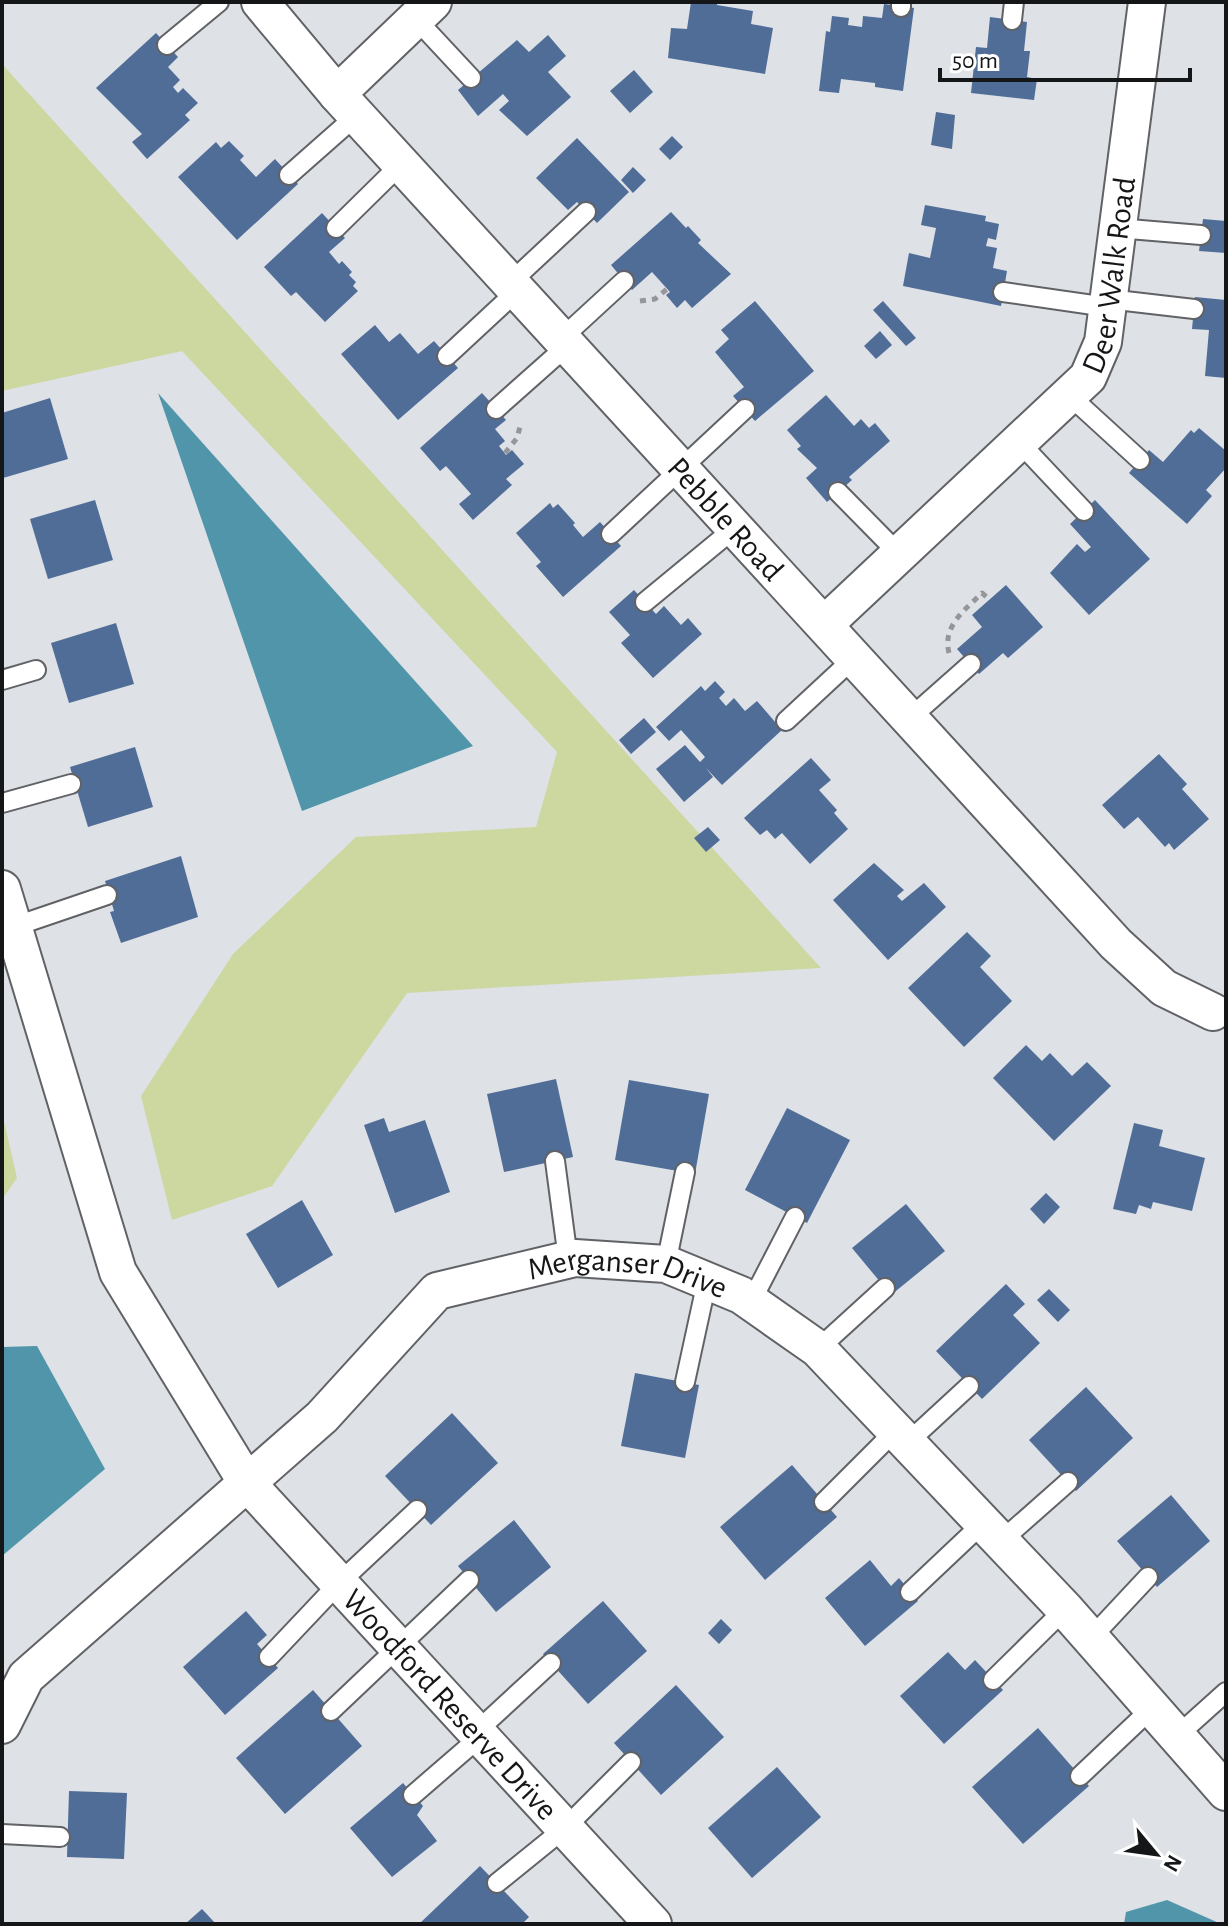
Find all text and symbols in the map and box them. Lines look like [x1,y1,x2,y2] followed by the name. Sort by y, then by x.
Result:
[940,32,1190,82] scale bar
[952,49,998,73] text: 50 m
[1076,175,1141,378] street label: Deer Walk Road
[661,452,789,587] street label: Pebble Road
[524,1243,732,1305] street label: Merganser Drive
[336,1583,563,1826] street label: Woodford Reserve Drive
[1116,1814,1196,1894] north arrow
[1159,1851,1186,1875] text: N

